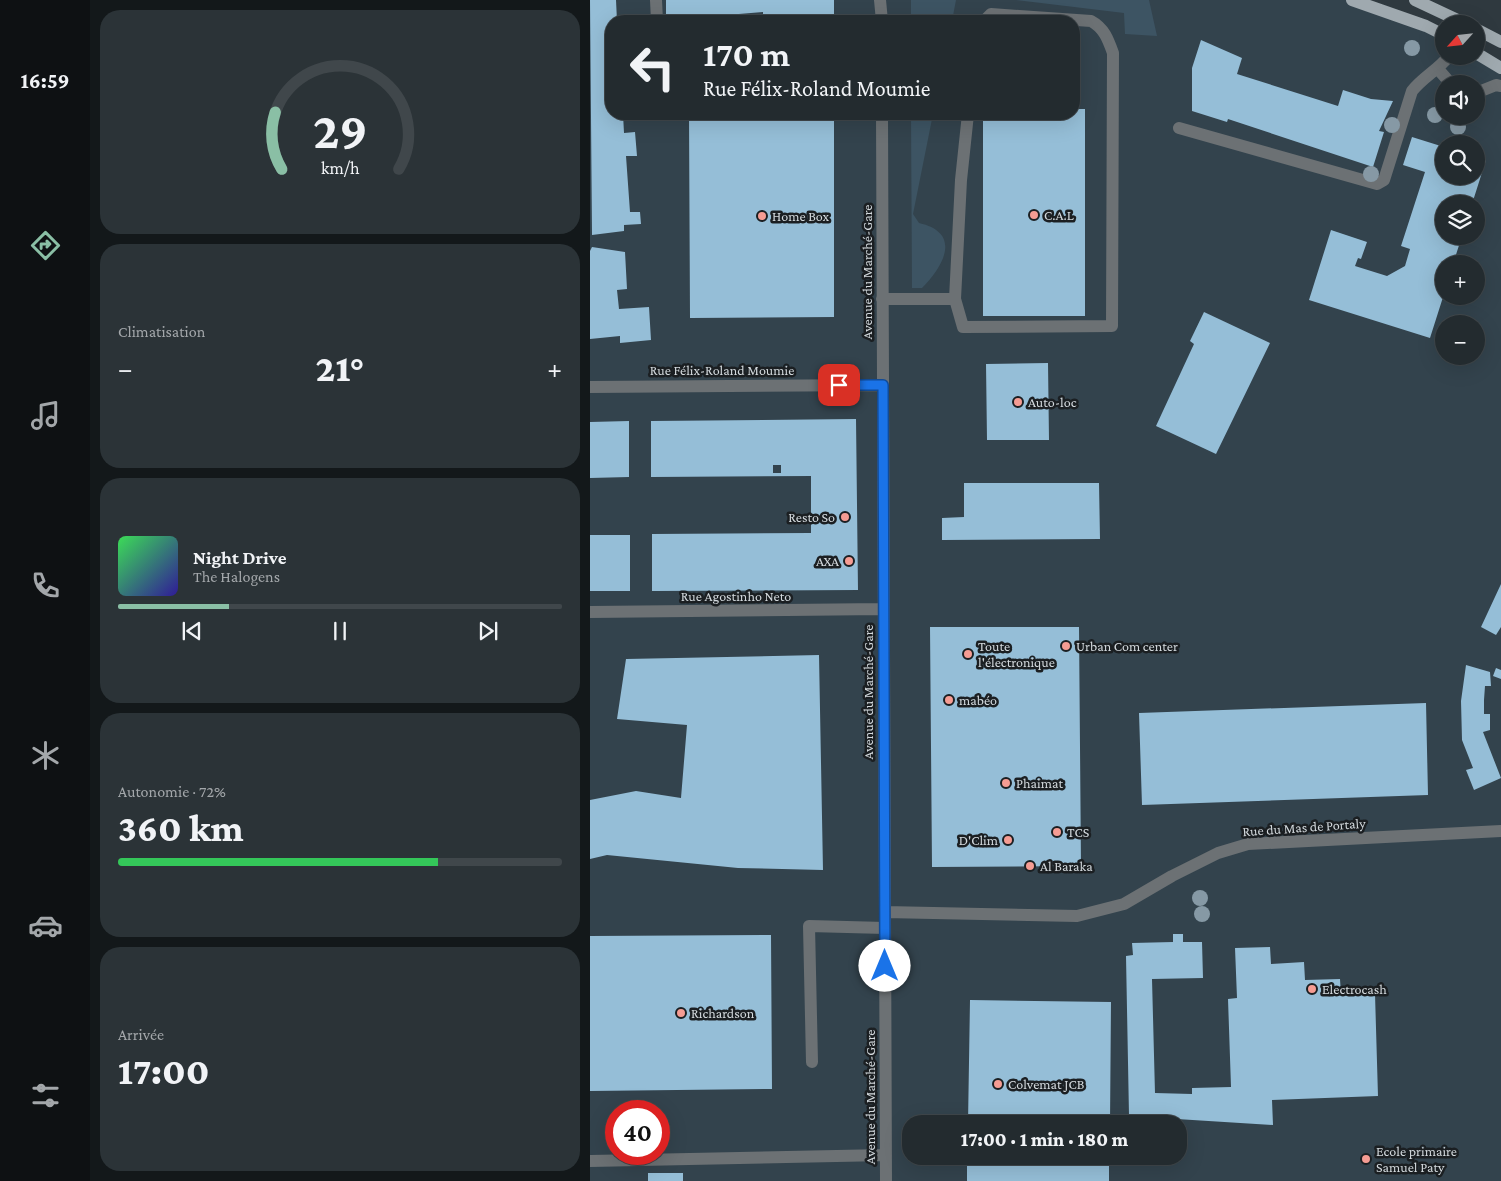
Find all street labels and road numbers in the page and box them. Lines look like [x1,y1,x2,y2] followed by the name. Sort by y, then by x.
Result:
[859,205,875,339] street label: Avenue du Marché-Gare
[650,362,794,378] street label: Rue Félix-Roland Moumie
[681,588,791,604] street label: Rue Agostinho Neto
[860,625,876,759] street label: Avenue du Marché-Gare
[1242,815,1367,839] street label: Rue du Mas de Portaly
[862,1030,878,1164] street label: Avenue du Marché-Gare

